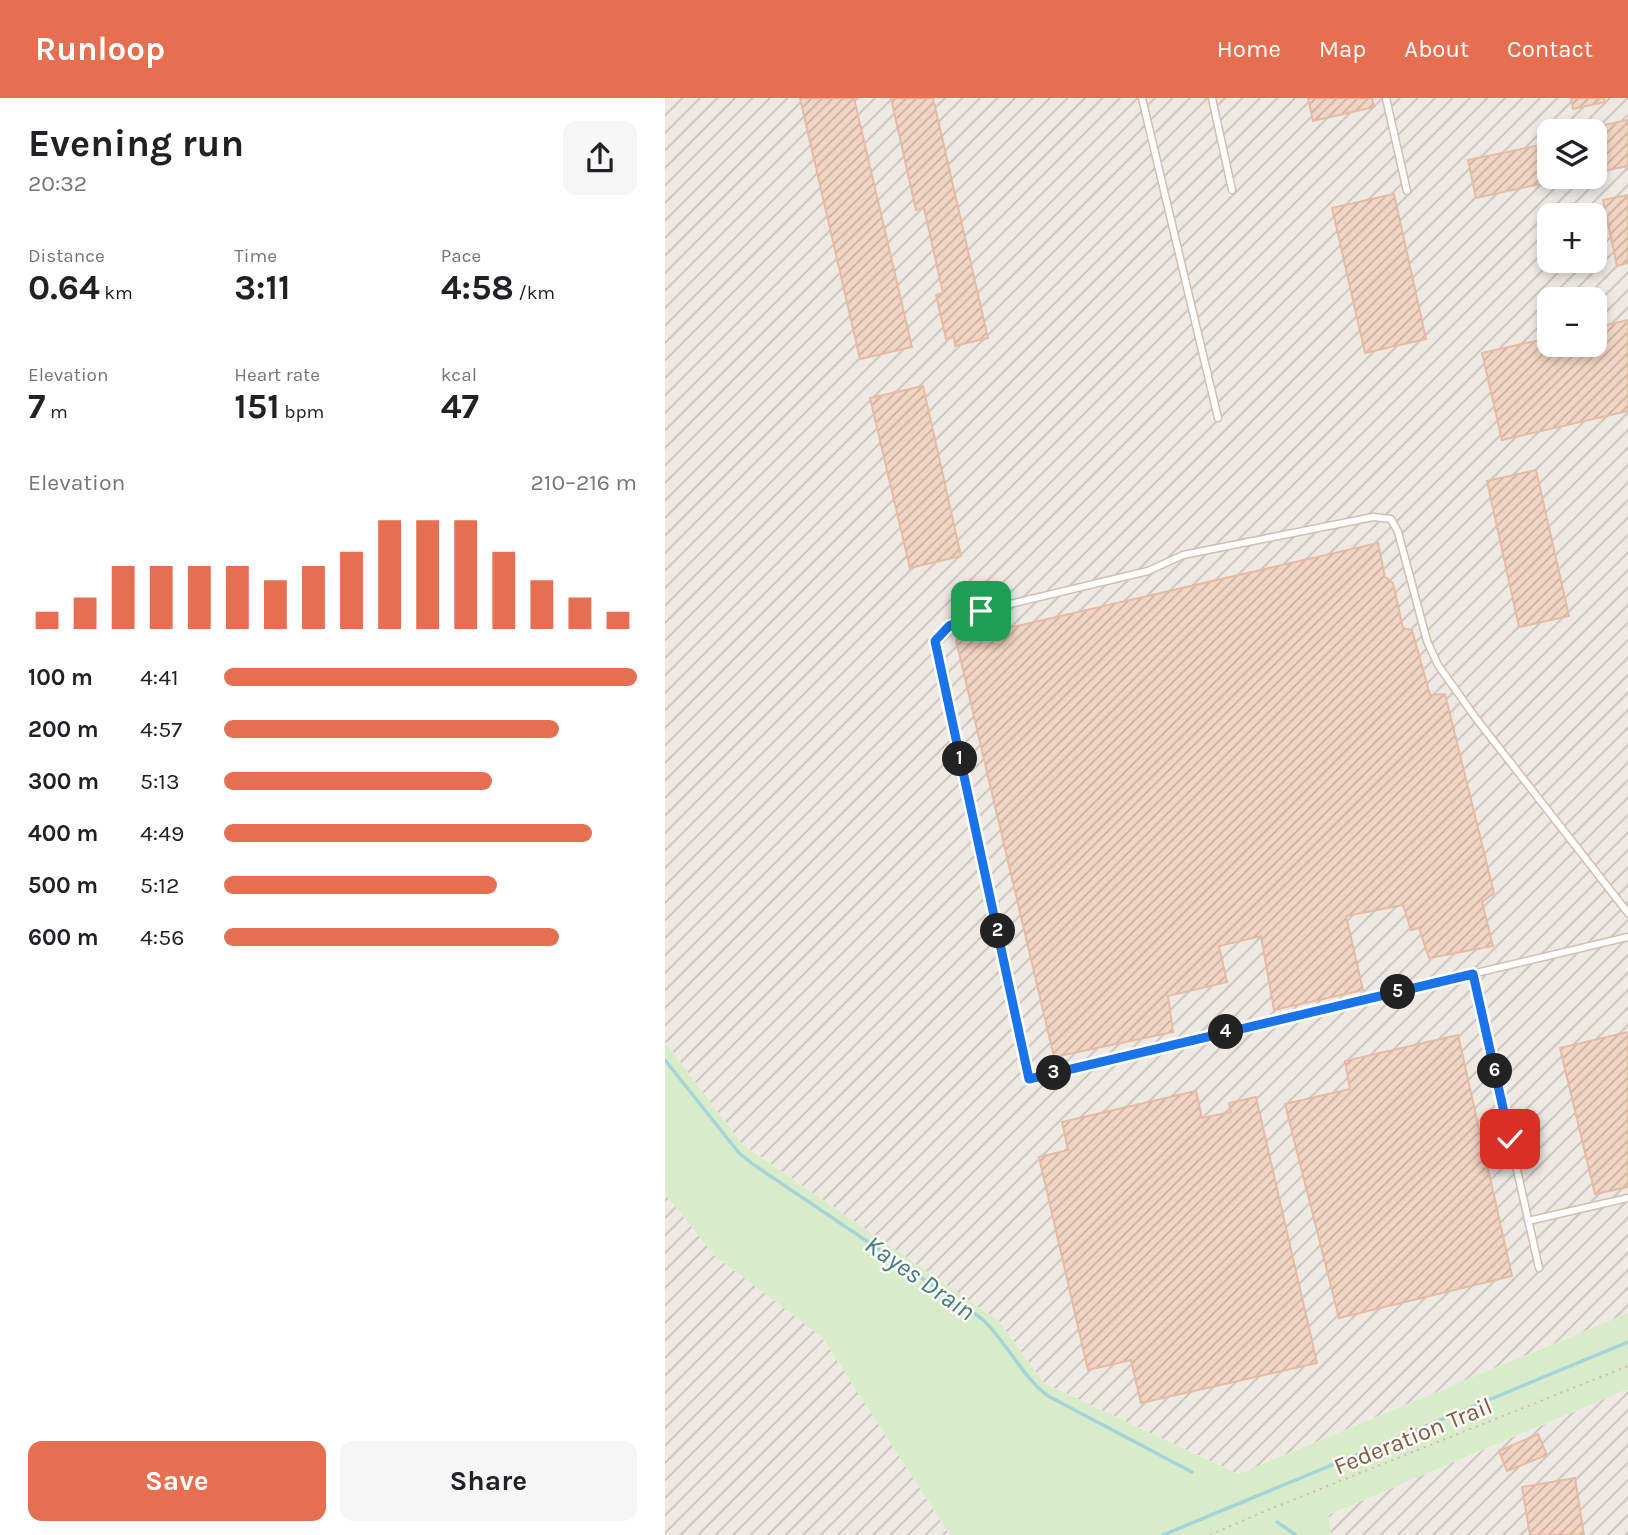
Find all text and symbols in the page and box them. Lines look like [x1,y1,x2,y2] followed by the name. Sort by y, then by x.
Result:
[35,30,165,68] text: Runloop
[1217,35,1281,63] text: Home
[1319,35,1366,63] text: Map
[1404,35,1469,63] text: About
[1507,35,1593,63] text: Contact
[1537,119,1607,357] map controls
[1537,119,1607,189] button: layers
[28,121,244,166] text: Evening run
[563,121,637,195] button: share
[28,170,87,197] text: 20:32
[1537,203,1607,273] button: +
[28,245,105,267] text: Distance
[234,245,277,267] text: Time
[441,245,481,267] text: Pace
[28,267,100,308] text: 0.64
[234,267,291,308] text: 3:11
[441,267,514,308] text: 4:58
[100,282,133,304] text: km
[514,282,555,304] text: /km
[1537,287,1607,357] button: −
[28,364,108,386] text: Elevation
[234,364,320,386] text: Heart rate
[441,364,477,386] text: kcal
[28,386,45,427] text: 7
[234,386,280,427] text: 151
[441,386,479,427] text: 47
[45,401,68,423] text: m
[280,401,324,423] text: bpm
[28,469,125,496] text: Elevation
[530,469,637,496] text: 210–216 m
[951,581,1011,641] pin
[962,592,1000,630] icon: arrive
[28,664,93,691] text: 100 m
[140,664,179,691] text: 4:41
[28,716,99,743] text: 200 m
[140,716,182,743] text: 4:57
[943,742,977,776] pin: 1
[956,747,963,769] text: 1
[28,768,99,795] text: 300 m
[140,768,179,795] text: 5:13
[28,820,98,847] text: 400 m
[140,820,184,847] text: 4:49
[28,872,98,899] text: 500 m
[140,872,179,899] text: 5:12
[981,914,1015,948] pin: 2
[992,919,1003,941] text: 2
[28,924,99,951] text: 600 m
[140,924,184,951] text: 4:56
[1381,974,1415,1010] pin: 5
[1392,980,1403,1002] text: 5
[1209,1014,1243,1049] pin: 4
[1220,1020,1231,1042] text: 4
[1477,1054,1513,1088] pin: 6
[1037,1056,1071,1090] pin: 3
[1489,1059,1500,1081] text: 6
[1048,1061,1059,1083] text: 3
[1480,1109,1540,1169] pin
[1491,1120,1529,1158] icon: check
[859,1229,981,1327] water label: Kayes Drain
[1330,1392,1496,1480] street label: Federation Trail
[28,1441,326,1521] button: Save
[340,1441,637,1521] button: Share

